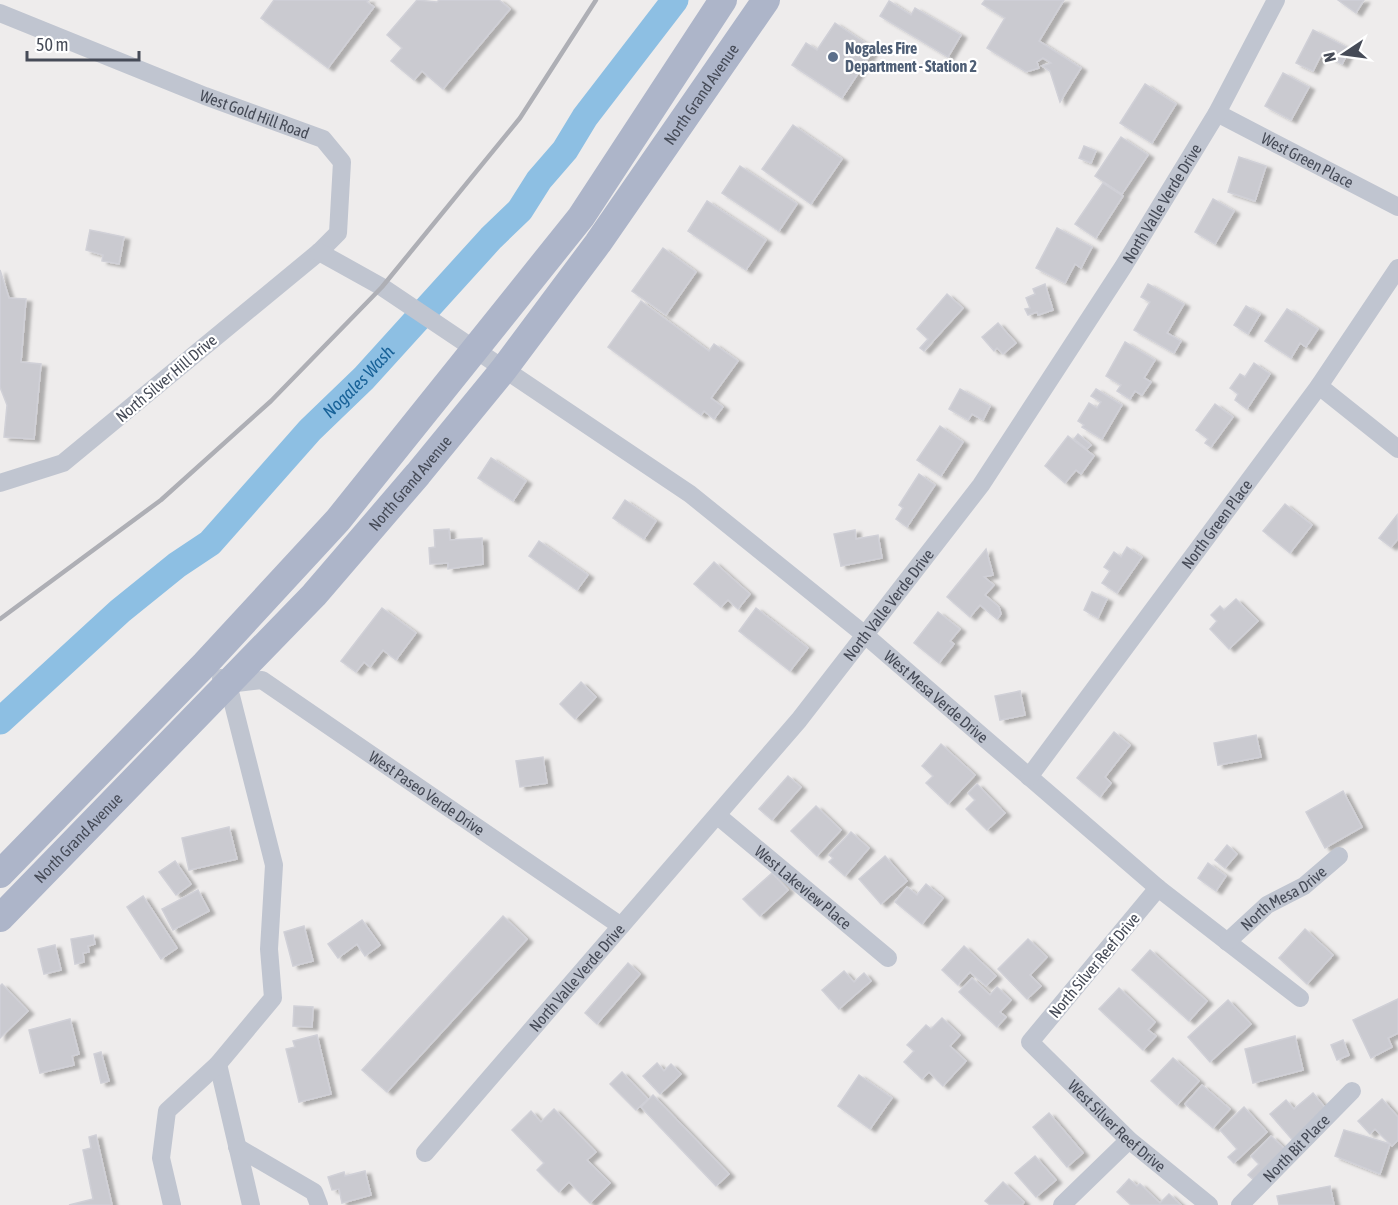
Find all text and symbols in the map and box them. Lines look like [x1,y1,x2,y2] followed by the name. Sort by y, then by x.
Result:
[27,24,140,62] scale bar
[1314,24,1374,84] north arrow
[36,34,68,55] text: 50 m
[845,39,977,75] place label: Nogales Fire Department - Station 2
[660,40,742,148] street label: North Grand Avenue
[826,50,840,64] marker: Nogales Fire Department - Station 2
[1320,51,1339,64] text: N
[198,86,312,142] street label: West Gold Hill Road
[1258,129,1357,191] street label: West Green Place
[1119,141,1205,266] street label: North Valle Verde Drive
[112,331,220,425] street label: North Silver Hill Drive
[318,341,398,422] water label: Nogales Wash
[365,432,455,534] street label: North Grand Avenue
[1178,476,1256,572] street label: North Green Place
[839,545,937,664] street label: North Valle Verde Drive
[880,647,992,746] street label: West Mesa Verde Drive
[366,747,488,839] street label: West Paseo Verde Drive
[30,789,126,886] street label: North Grand Avenue
[751,842,855,933] street label: West Lakeview Place
[1237,862,1330,934] street label: North Mesa Drive
[1045,909,1143,1021] street label: North Silver Reef Drive
[525,920,628,1035] street label: North Valle Verde Drive
[1065,1076,1169,1175] street label: West Silver Reef Drive
[1259,1111,1333,1185] street label: North Bit Place

